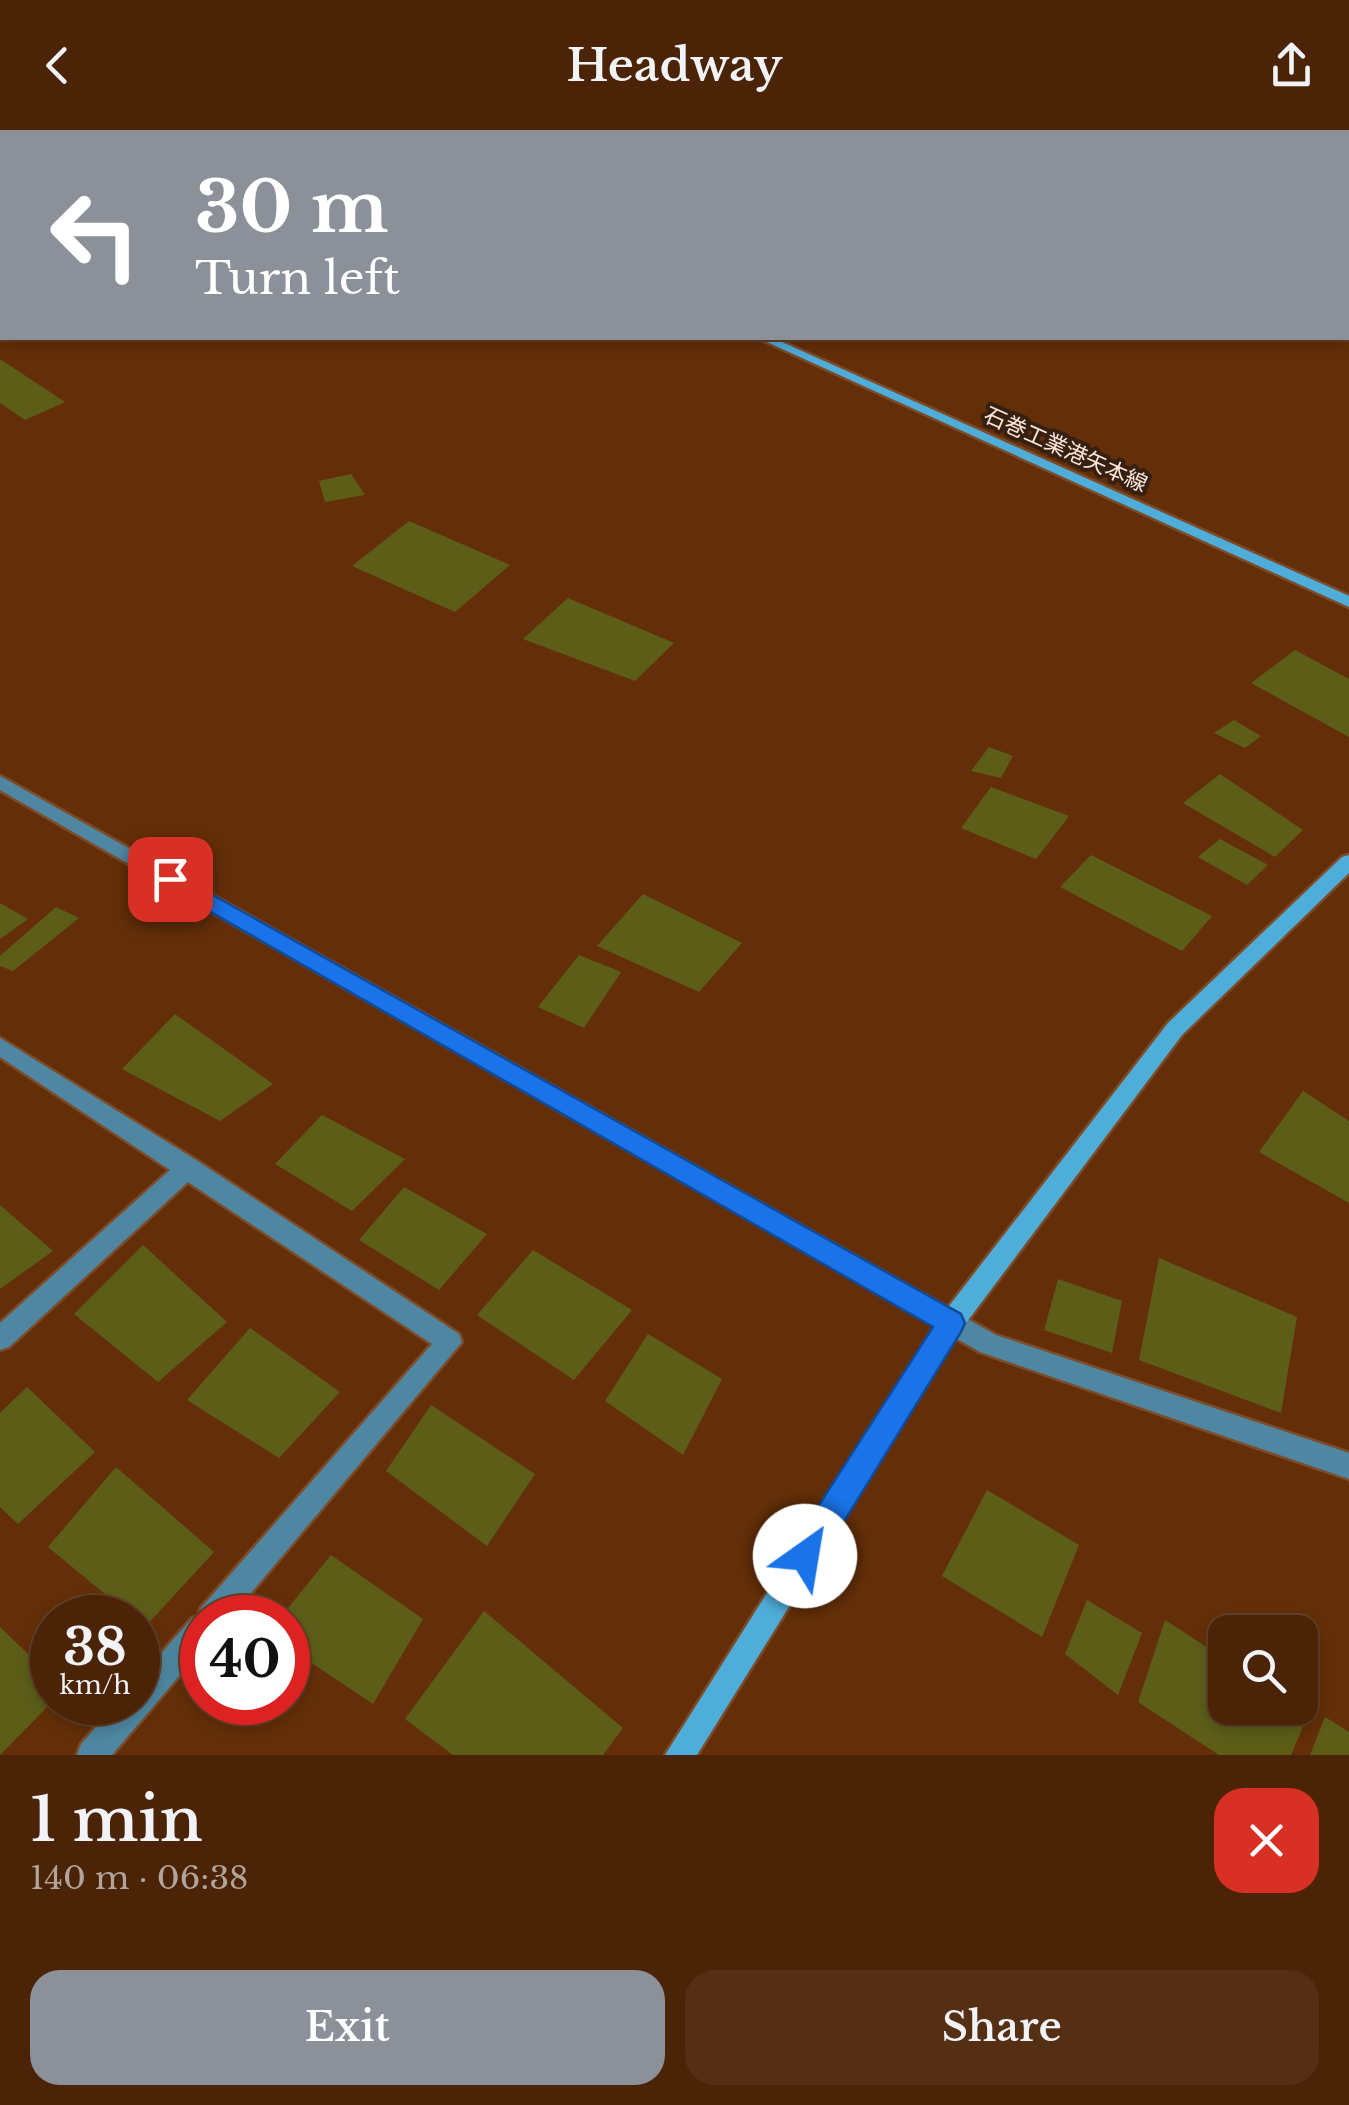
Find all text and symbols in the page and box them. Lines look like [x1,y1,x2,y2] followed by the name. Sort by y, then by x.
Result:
[566,37,783,93] text: Headway
[30,38,85,93] icon: back
[1264,38,1319,93] icon: share
[195,164,388,251] text: 30 m
[30,170,160,300] icon: left
[195,250,400,306] text: Turn left
[980,401,1152,498] street label: 石巻工業港矢本線
[128,837,213,922] pin
[143,852,198,907] icon: arrive
[753,1504,857,1608] position arrow
[180,1595,310,1725] speed limit sign: 40
[1208,1615,1318,1725] map controls
[1208,1615,1318,1725] button: search
[63,1616,127,1679] text: 38
[60,1670,130,1701] text: km/h
[30,1783,203,1857] text: 1 min
[1214,1788,1319,1893] button: close
[30,1858,249,1898] text: 140 m · 06:38
[30,1970,665,2085] button: Exit
[685,1970,1319,2085] button: Share

